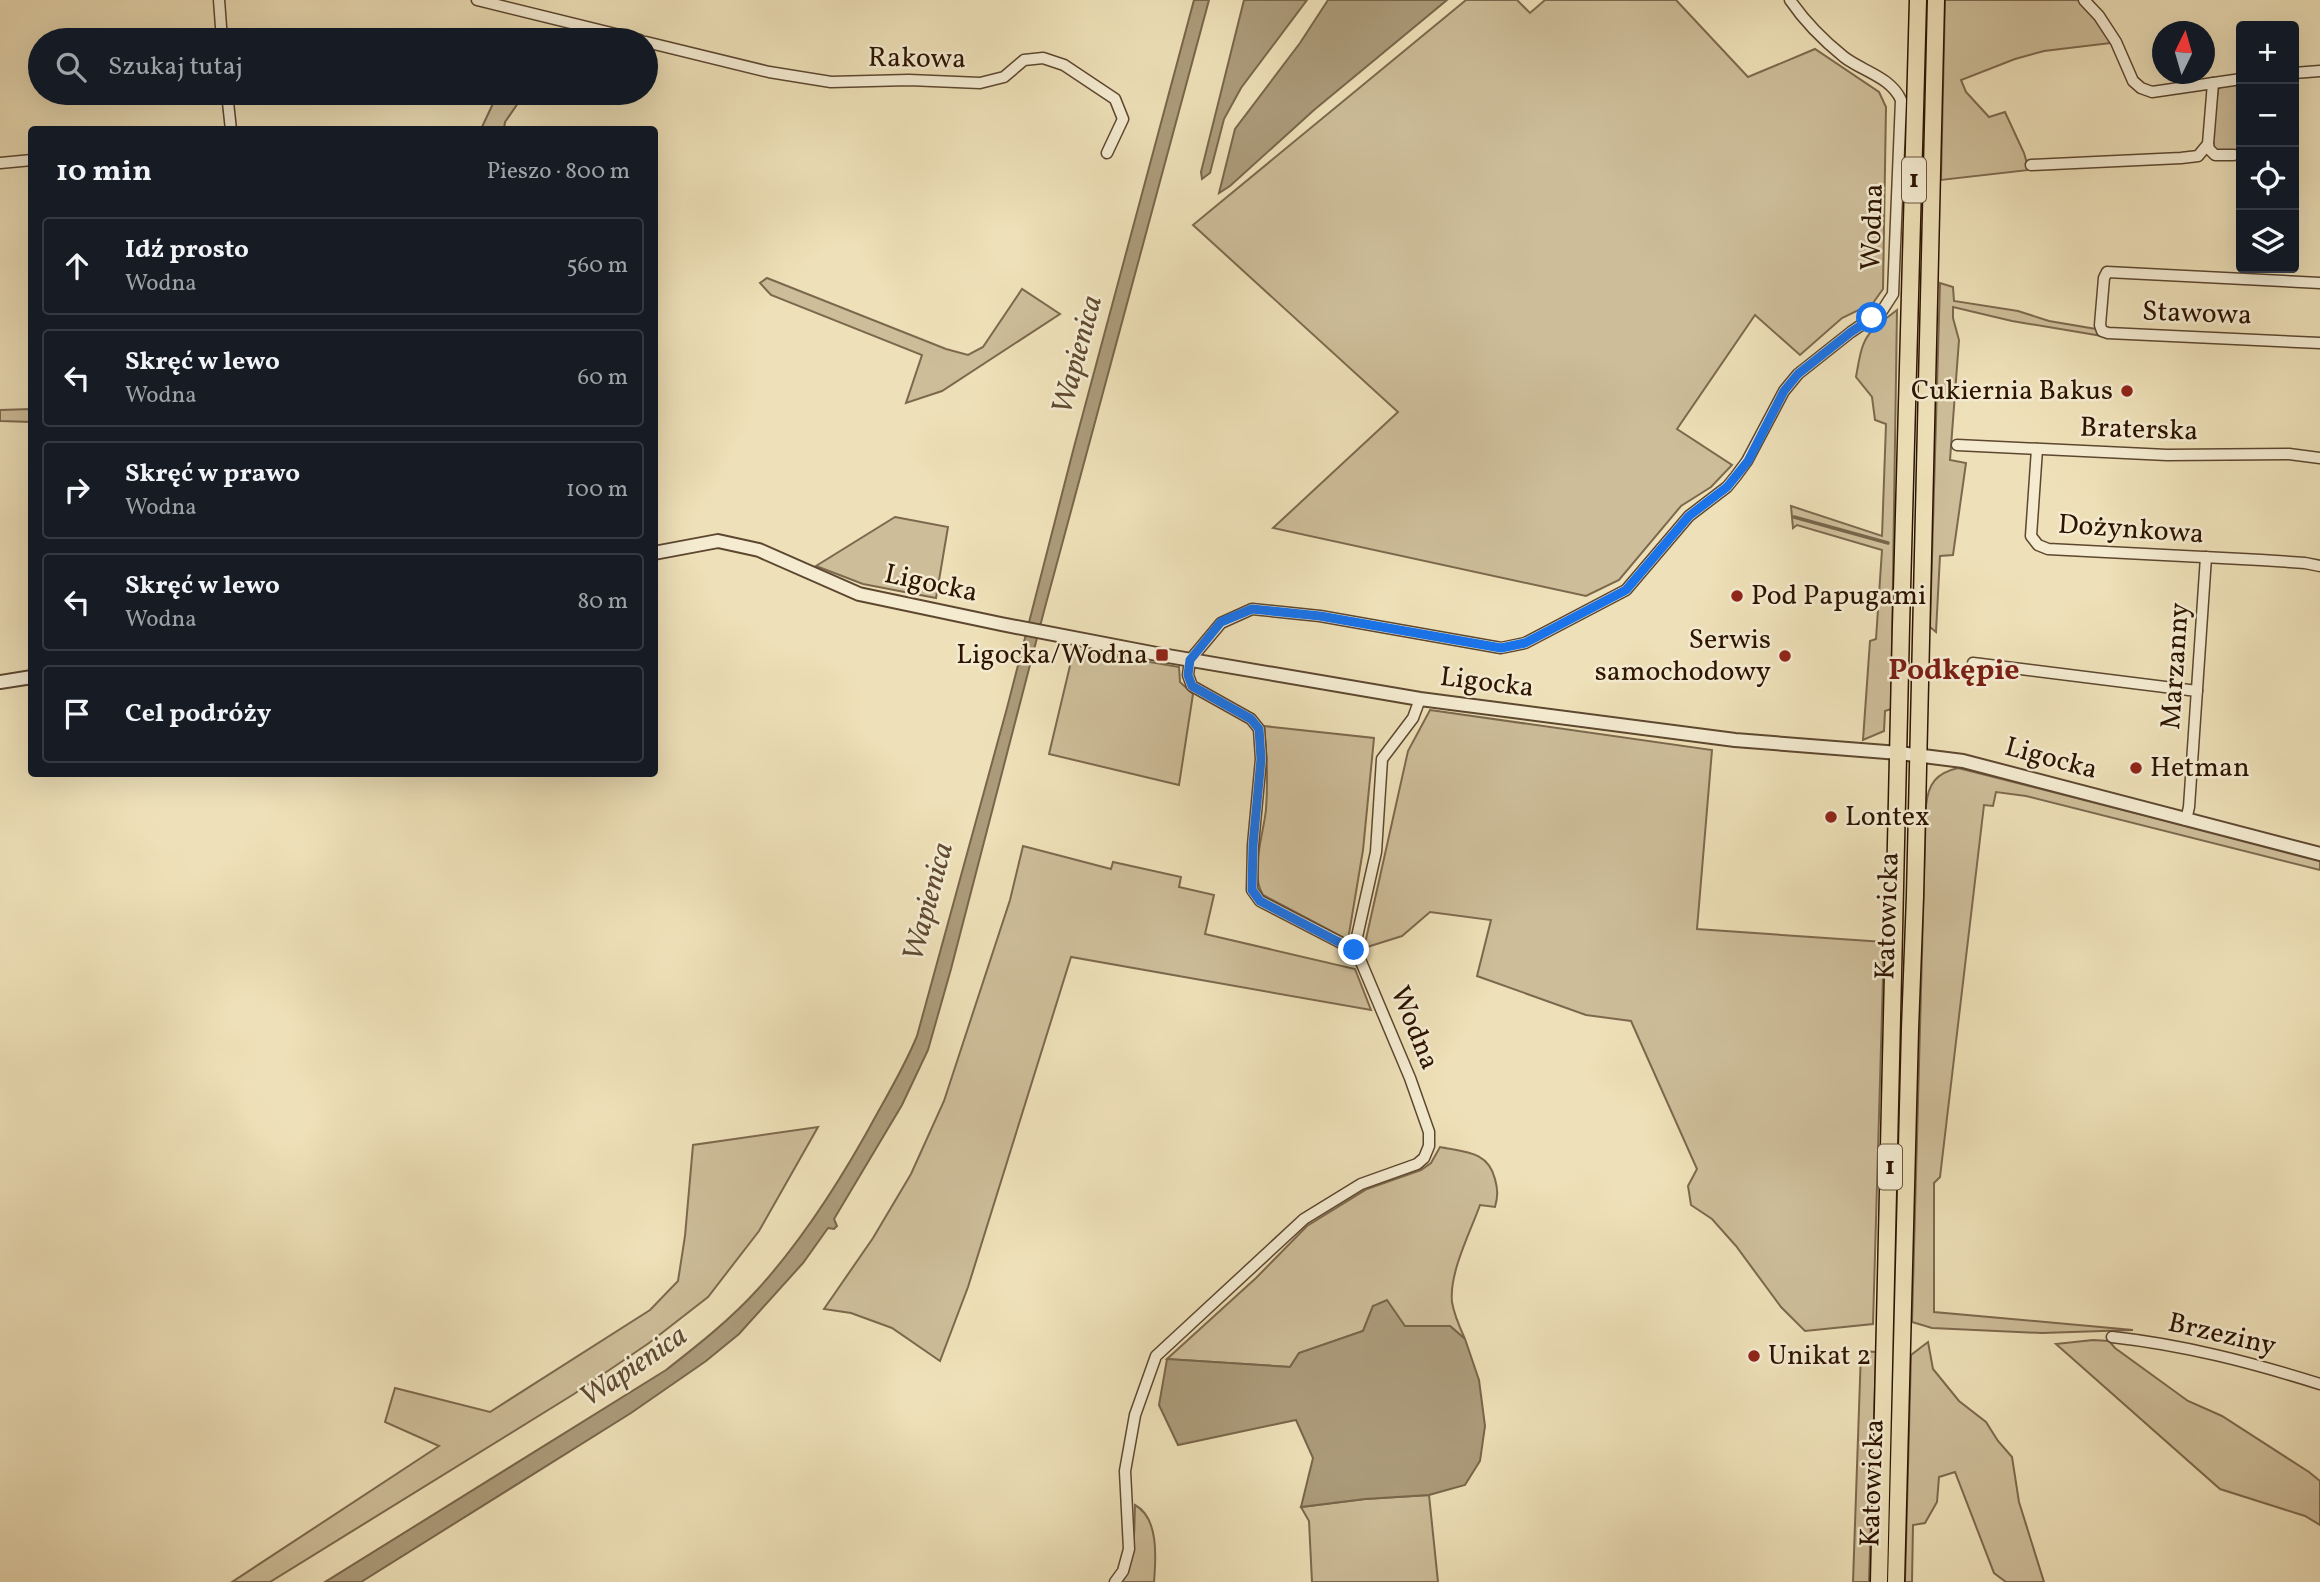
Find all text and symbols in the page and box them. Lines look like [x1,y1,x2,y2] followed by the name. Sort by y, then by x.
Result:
[2152,21,2215,84] north arrow
[2236,21,2299,273] map controls
[2236,21,2299,84] button: +
[28,28,658,105] search box
[868,39,966,79] street label: Rakowa
[52,48,90,86] icon: search
[108,49,243,85] text: Szukaj tutaj
[2236,84,2299,147] button: −
[2236,147,2299,210] button: locate
[56,151,152,193] text: 10 min
[487,156,630,188] text: Pieszo · 800 m
[1902,158,1926,202] road number: 1
[1852,183,1894,271] street label: Wodna
[2236,210,2299,273] button: layers
[125,232,249,268] text: Idź prosto
[58,247,96,285] icon: ahead
[567,250,628,282] text: 560 m
[125,268,197,300] text: Wodna
[1042,291,1114,419] water label: Wapienica
[2141,293,2253,335] street label: Stawowa
[1856,302,1887,333] route start
[125,344,280,380] text: Skręć w lewo
[58,359,96,397] icon: left
[578,362,628,394] text: 60 m
[1911,372,2113,411] place label: Cukiernia Bakus
[125,380,197,412] text: Wodna
[2119,383,2135,399] marker: Cukiernia Bakus
[2079,408,2199,452] street label: Braterska
[125,456,300,492] text: Skręć w prawo
[58,471,96,509] icon: right
[566,474,628,506] text: 100 m
[125,492,197,524] text: Wodna
[2057,505,2205,555] street label: Dożynkowa
[881,555,981,613] street label: Ligocka
[125,568,280,604] text: Skręć w lewo
[1751,577,1927,616] place label: Pod Papugami
[58,583,96,621] icon: left
[578,586,628,618] text: 80 m
[1729,588,1745,604] marker: Pod Papugami
[2152,601,2200,731] street label: Marzanny
[125,604,197,636] text: Wodna
[1595,621,1771,692] place label: Serwis samochodowy
[956,636,1148,675] place label: Ligocka/Wodna
[1154,647,1170,663] marker: Ligocka/Wodna
[1777,648,1793,664] marker: Serwis samochodowy
[1888,650,2020,692] district label: Podkępie
[1438,658,1536,708] street label: Ligocka
[58,695,96,733] icon: arrive
[125,696,271,732] text: Cel podróży
[2000,728,2102,790] street label: Ligocka
[2150,749,2250,788] place label: Hetman
[2128,760,2144,776] marker: Hetman
[1845,798,1930,837] place label: Lontex
[1823,809,1839,825] marker: Lontex
[893,838,965,966] water label: Wapienica
[1866,851,1910,981] street label: Katowicka
[1338,934,1369,965] route end
[1380,980,1448,1076] street label: Wodna
[1878,1144,1902,1190] road number: 1
[2164,1304,2280,1366] street label: Brzeziny
[572,1316,696,1418] water label: Wapienica
[1768,1337,1871,1376] place label: Unikat 2
[1746,1348,1762,1364] marker: Unikat 2
[1851,1418,1895,1548] street label: Katowicka

